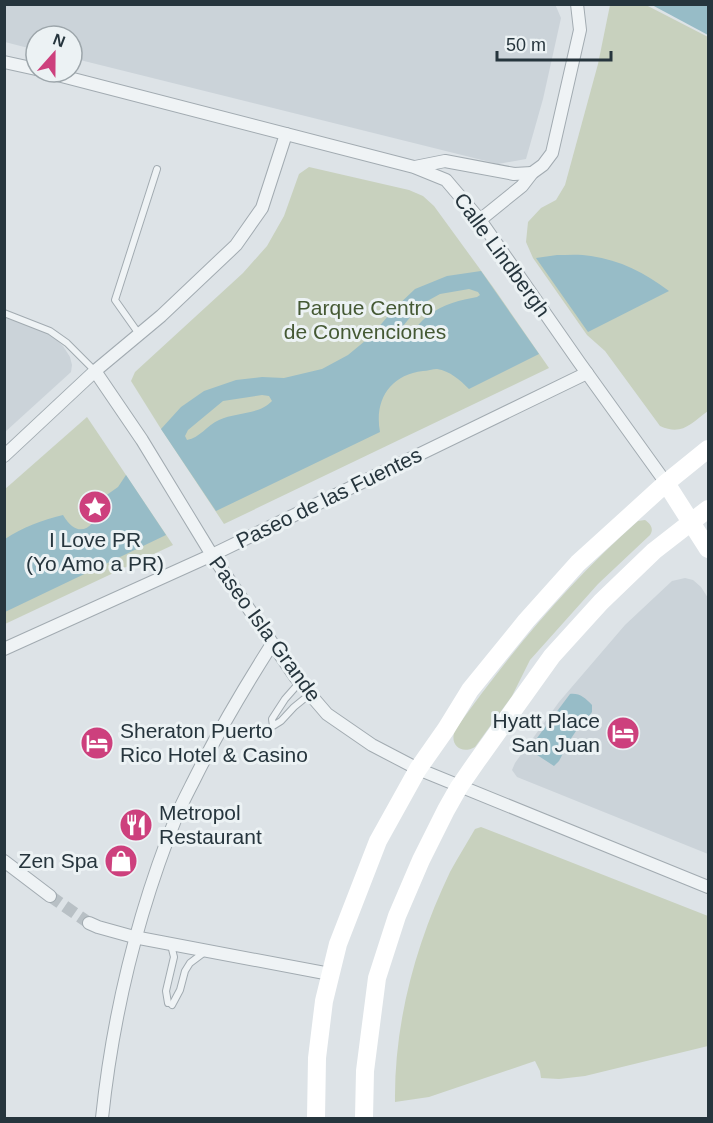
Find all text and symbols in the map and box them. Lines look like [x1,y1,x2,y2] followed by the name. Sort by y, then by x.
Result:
[24,24,84,84] north arrow
[497,24,611,62] scale bar
[51,30,68,50] text: N
[506,35,546,55] text: 50 m
[450,188,555,321] street label: Calle Lindbergh
[284,296,446,343] park label: Parque Centro de Convenciones
[232,443,425,552] street label: Paseo de las Fuentes
[77,489,113,525] place icon: I Love PR (Yo Amo a PR)
[26,528,164,575] place label: I Love PR (Yo Amo a PR)
[205,552,326,706] street label: Paseo Isla Grande
[493,709,600,756] place label: Hyatt Place San Juan
[605,715,641,751] hotel icon: Hyatt Place San Juan
[120,719,308,766] place label: Sheraton Puerto Rico Hotel & Casino
[79,725,115,761] hotel icon: Sheraton Puerto Rico Hotel & Casino
[159,801,262,848] place label: Metropol Restaurant
[118,807,154,843] restaurant icon: Metropol Restaurant
[103,843,139,879] shop icon: Zen Spa
[19,849,98,872] place label: Zen Spa

